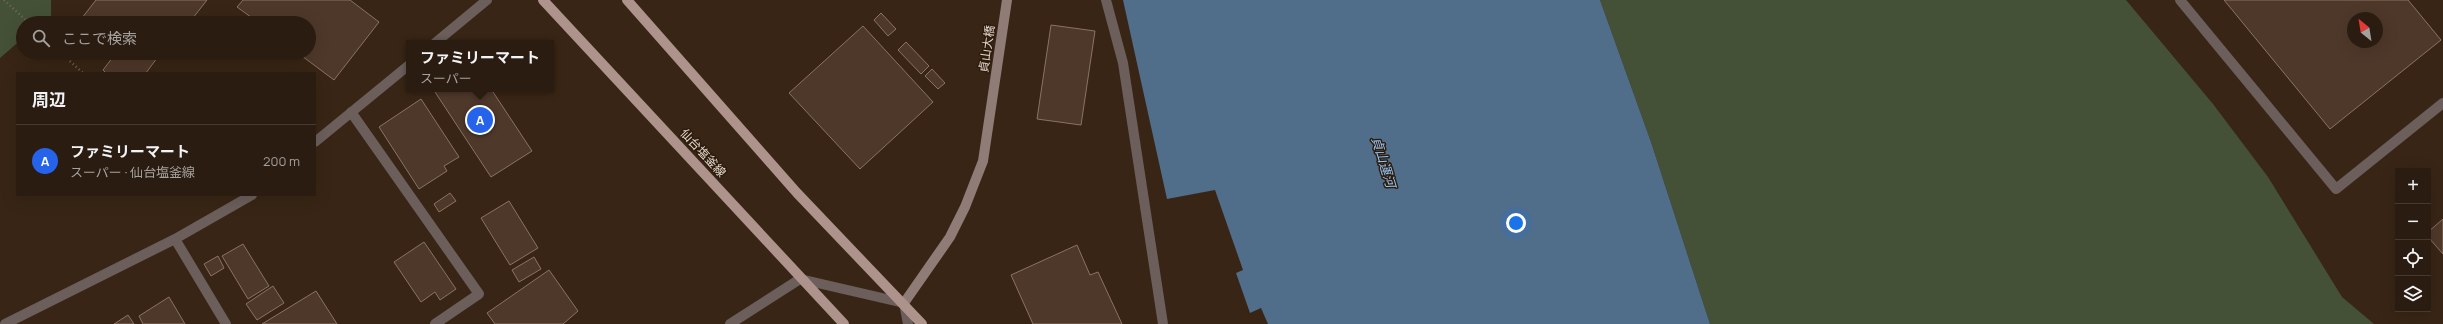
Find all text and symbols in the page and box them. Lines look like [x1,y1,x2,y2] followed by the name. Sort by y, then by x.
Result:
[2347,12,2383,48] north arrow
[16,16,316,60] search box
[975,24,998,74] street label: 貞山大橋
[30,27,52,49] icon: search
[62,28,137,49] text: ここで検索
[406,40,554,92] popup
[420,47,540,68] text: ファミリーマート
[420,69,472,87] text: スーパー
[32,88,66,111] text: 周辺
[467,105,493,135] pin: A
[677,125,730,180] street label: 仙台塩釜線
[1368,134,1401,192] water label: 貞山運河
[70,141,190,162] text: ファミリーマート
[41,152,49,170] text: A
[263,152,300,170] text: 200 m
[70,163,195,181] text: スーパー · 仙台塩釜線
[2395,168,2431,312] map controls
[2395,168,2431,204] button: +
[2395,204,2431,240] button: −
[1506,213,1526,233] your location
[2395,240,2431,276] button: locate
[2395,276,2431,312] button: layers

